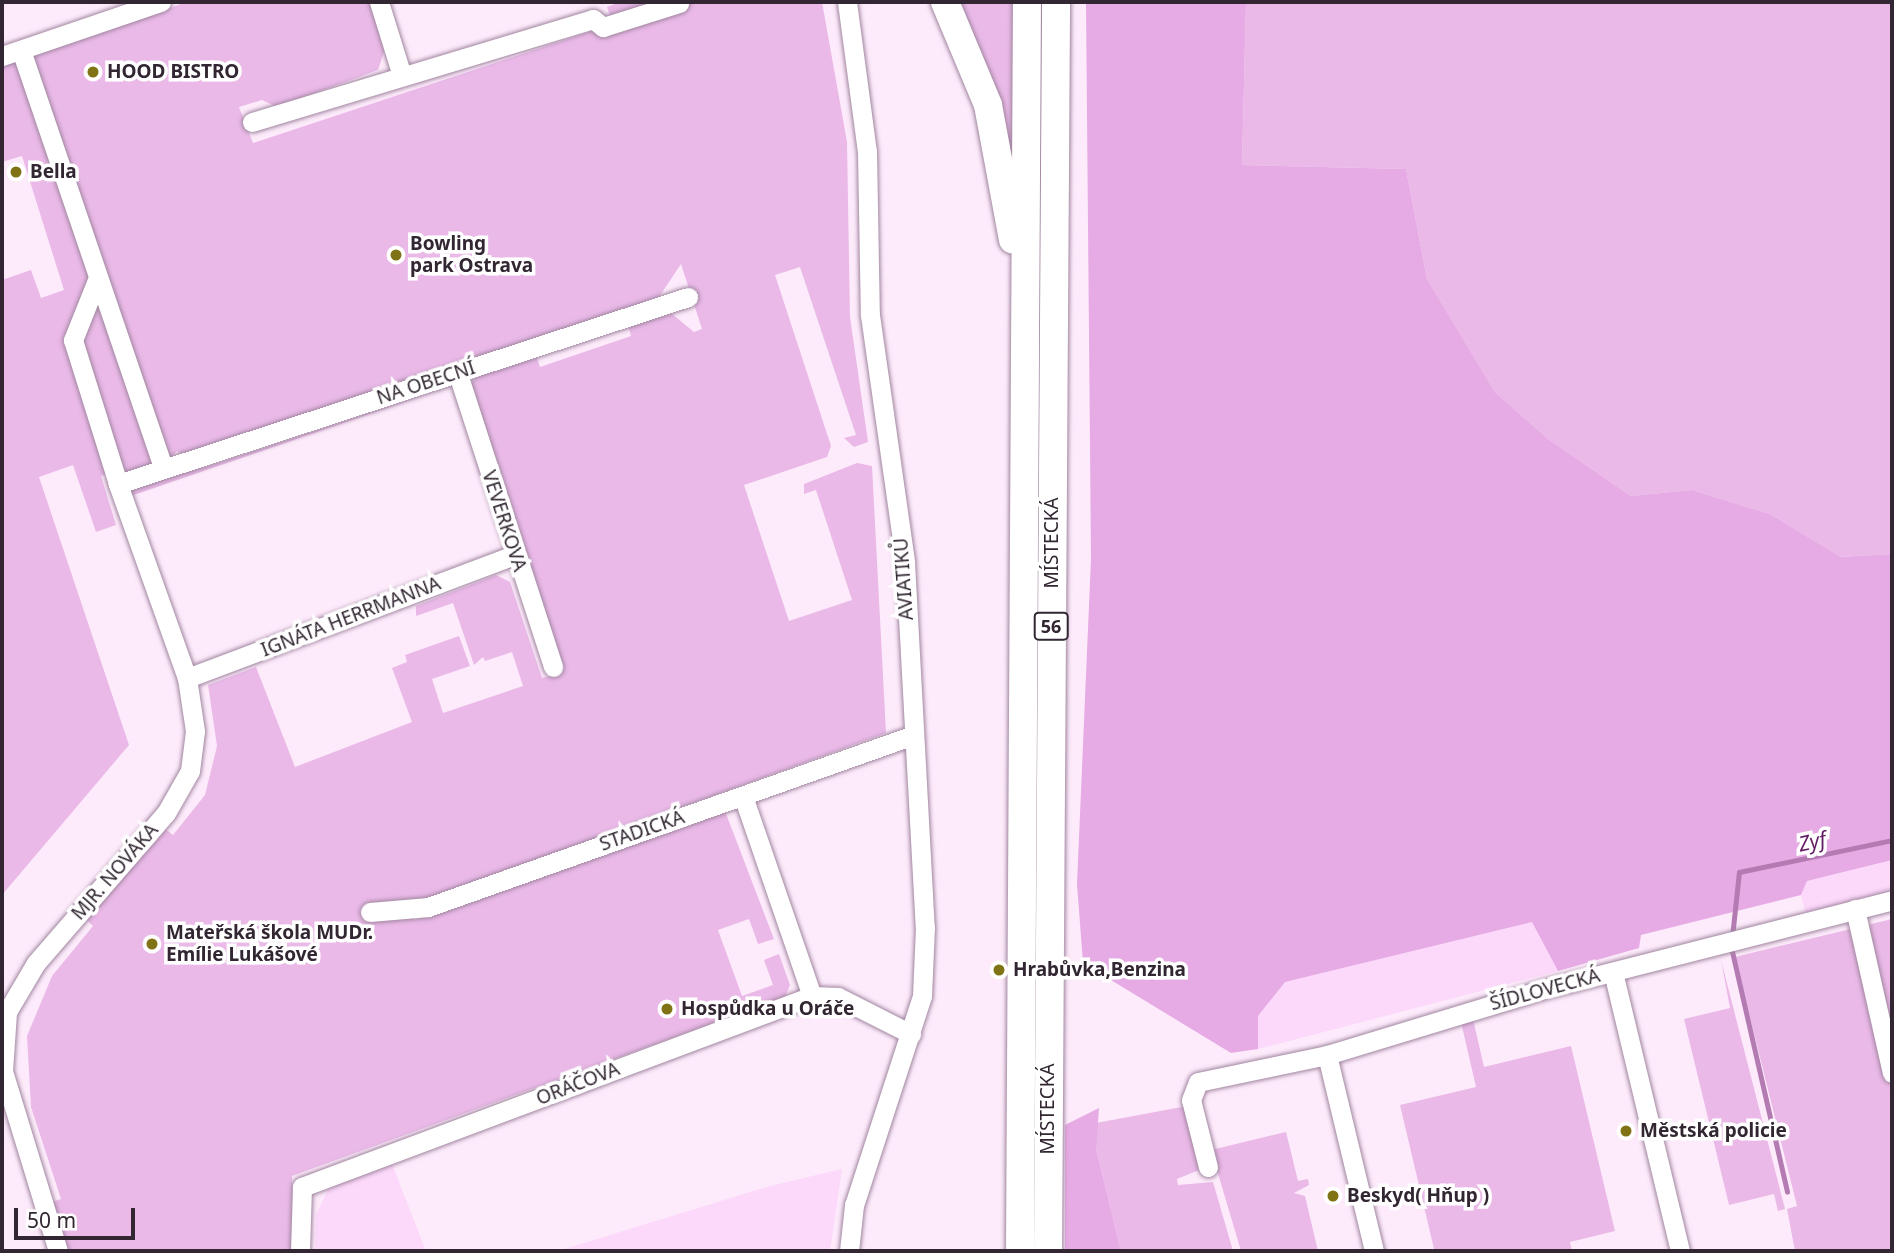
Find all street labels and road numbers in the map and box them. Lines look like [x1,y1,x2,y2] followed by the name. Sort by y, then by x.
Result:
[374,356,478,410] street label: NA OBECNÍ
[477,468,531,574] street label: VEVERKOVA
[1041,497,1063,589] street label: MÍSTECKÁ
[890,537,918,621] street label: AVIATIKŮ
[258,572,444,662] street label: IGNÁTA HERRMANNA
[1034,612,1068,640] road number: 56
[597,806,687,856] street label: STADICKÁ
[67,819,163,925] street label: MJR. NOVÁKA
[1488,964,1602,1016] street label: ŠÍDLOVECKÁ
[533,1058,623,1110] street label: ORÁČOVA
[1037,1063,1059,1155] street label: MÍSTECKÁ

